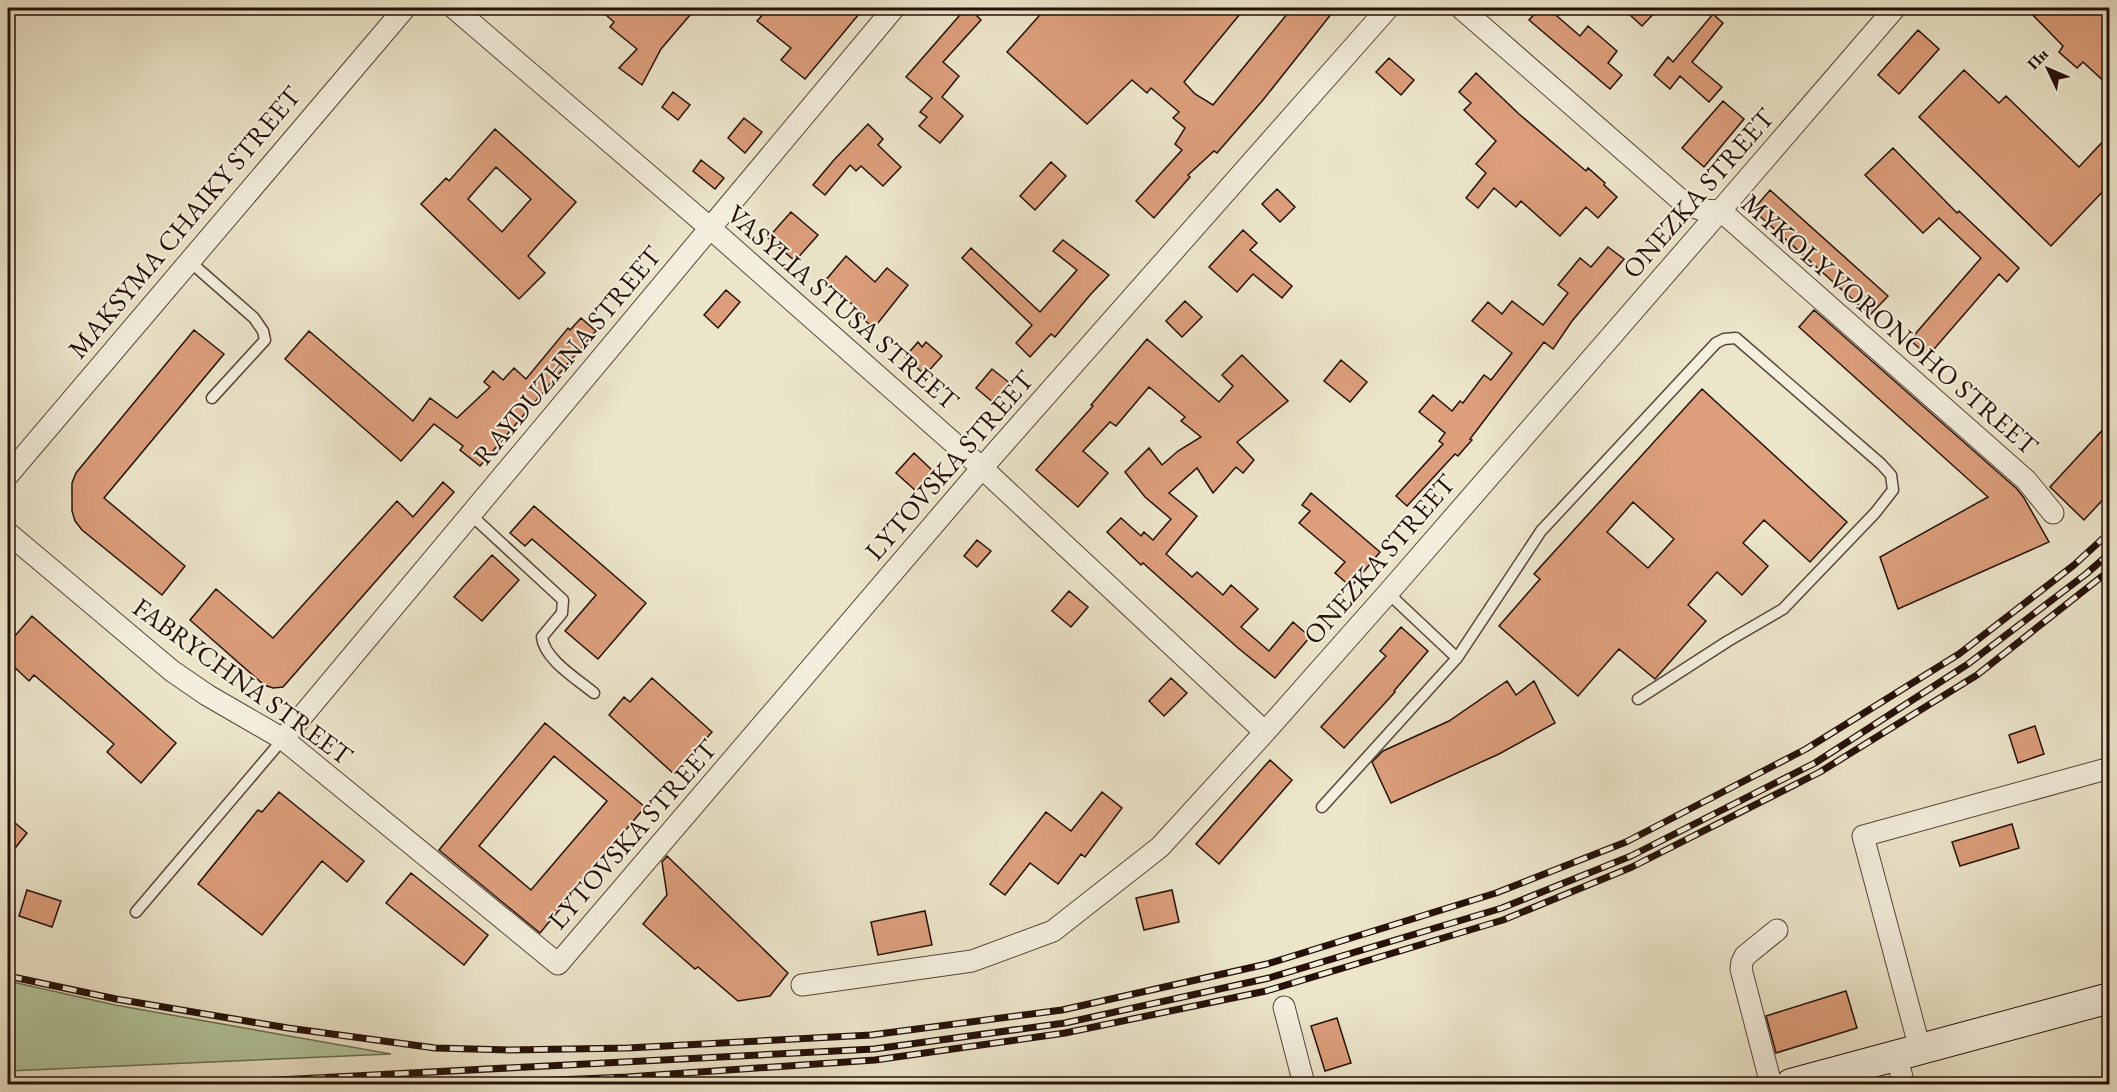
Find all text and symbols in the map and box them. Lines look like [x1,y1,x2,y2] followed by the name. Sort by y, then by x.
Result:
[2018,39,2078,99] north arrow
[2022,44,2053,74] text: Пн
[60,78,309,365] street label: MAKSYMA CHAIKY STREET
[1614,100,1782,285] street label: ONEZKA STREET
[1734,186,2046,463] street label: MYKOLY VORONOHO STREET
[720,197,967,418] street label: VASYLIA STUSA STREET
[465,238,669,472] street label: RAYDUZHNA STREET
[857,362,1042,567] street label: LYTOVSKA STREET
[1295,466,1463,651] street label: ONEZKA STREET
[126,589,361,773] street label: FABRYCHNA STREET
[540,731,725,936] street label: LYTOVSKA STREET

